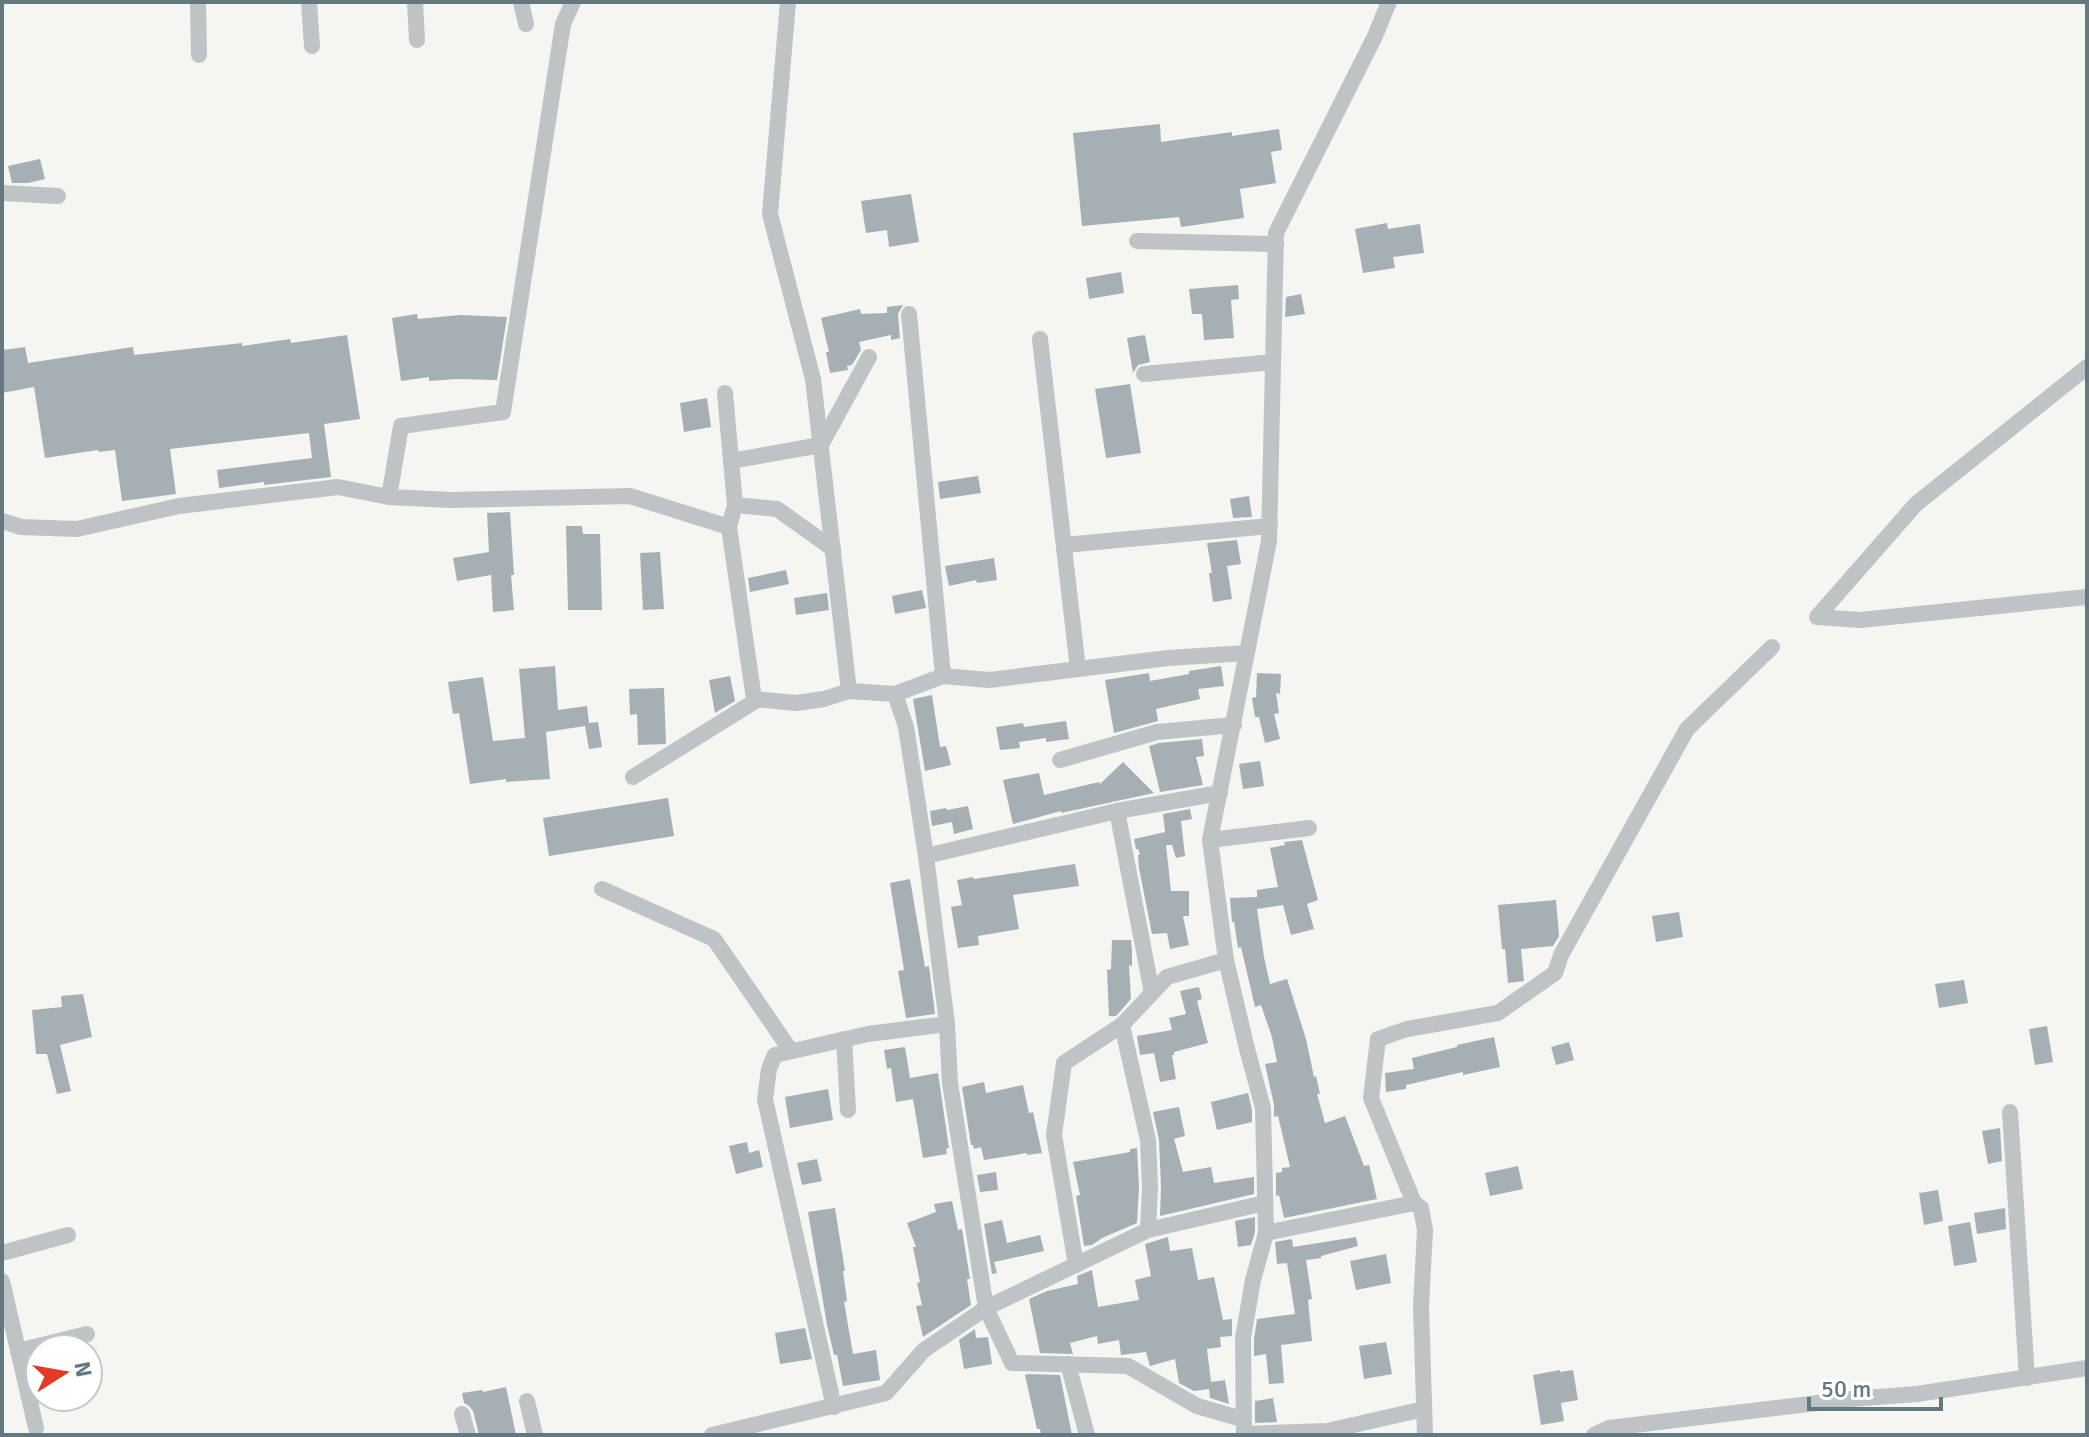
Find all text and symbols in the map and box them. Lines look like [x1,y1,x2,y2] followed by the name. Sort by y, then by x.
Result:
[24,1333,104,1413] north arrow
[68,1359,98,1379] text: N
[1809,1361,1941,1411] scale bar
[1821,1374,1871,1404] text: 50 m

